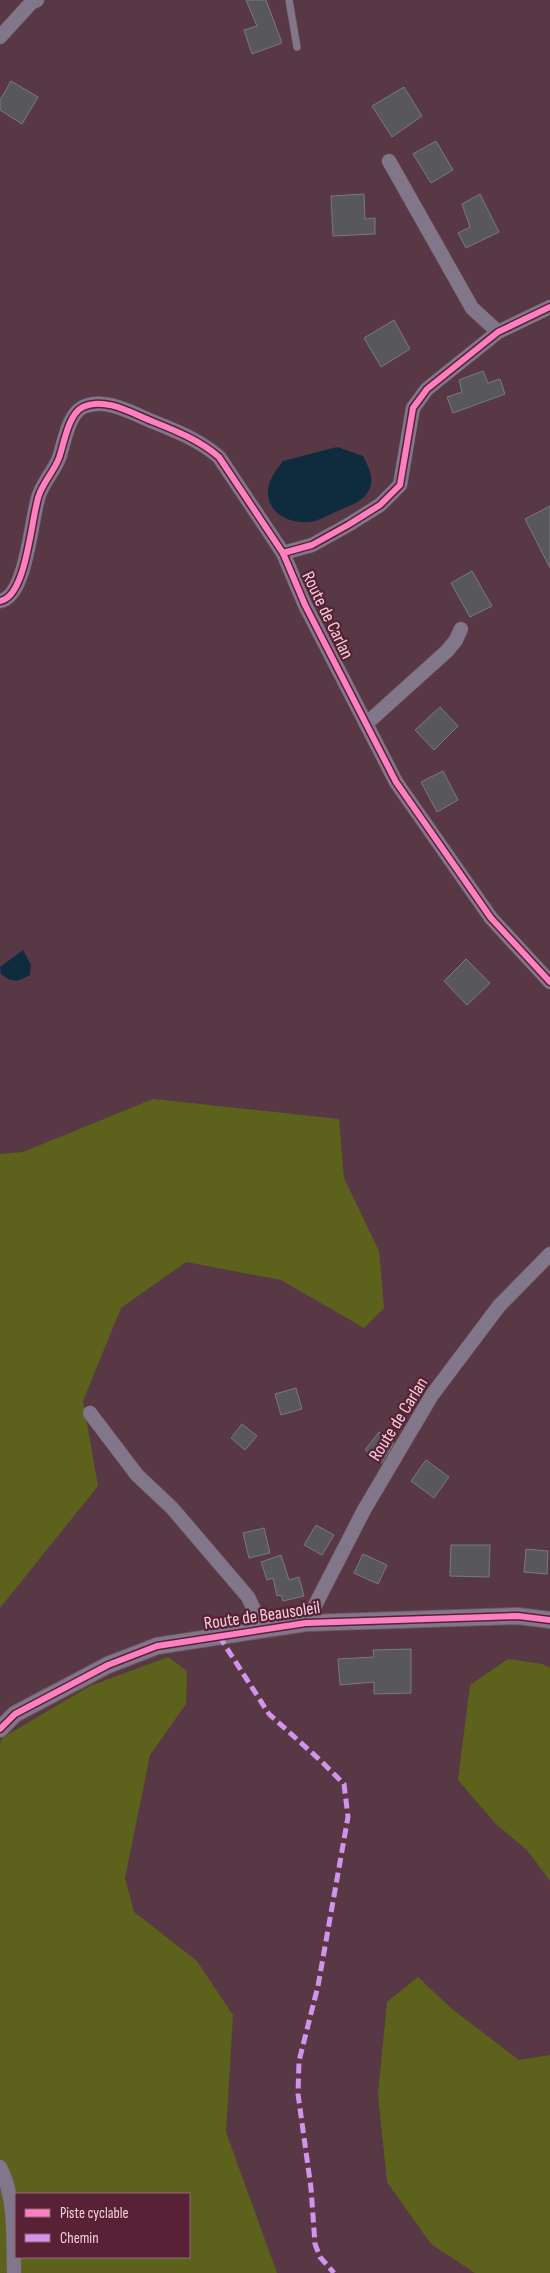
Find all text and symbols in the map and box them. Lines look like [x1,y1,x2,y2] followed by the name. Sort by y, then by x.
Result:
[297,568,358,662] street label: Route de Carlan
[364,1374,432,1465] street label: Route de Carlan
[203,1597,321,1634] street label: Route de Beausoleil
[15,2193,190,2258] legend
[60,2204,129,2223] text: Piste cyclable
[60,2229,99,2248] text: Chemin

